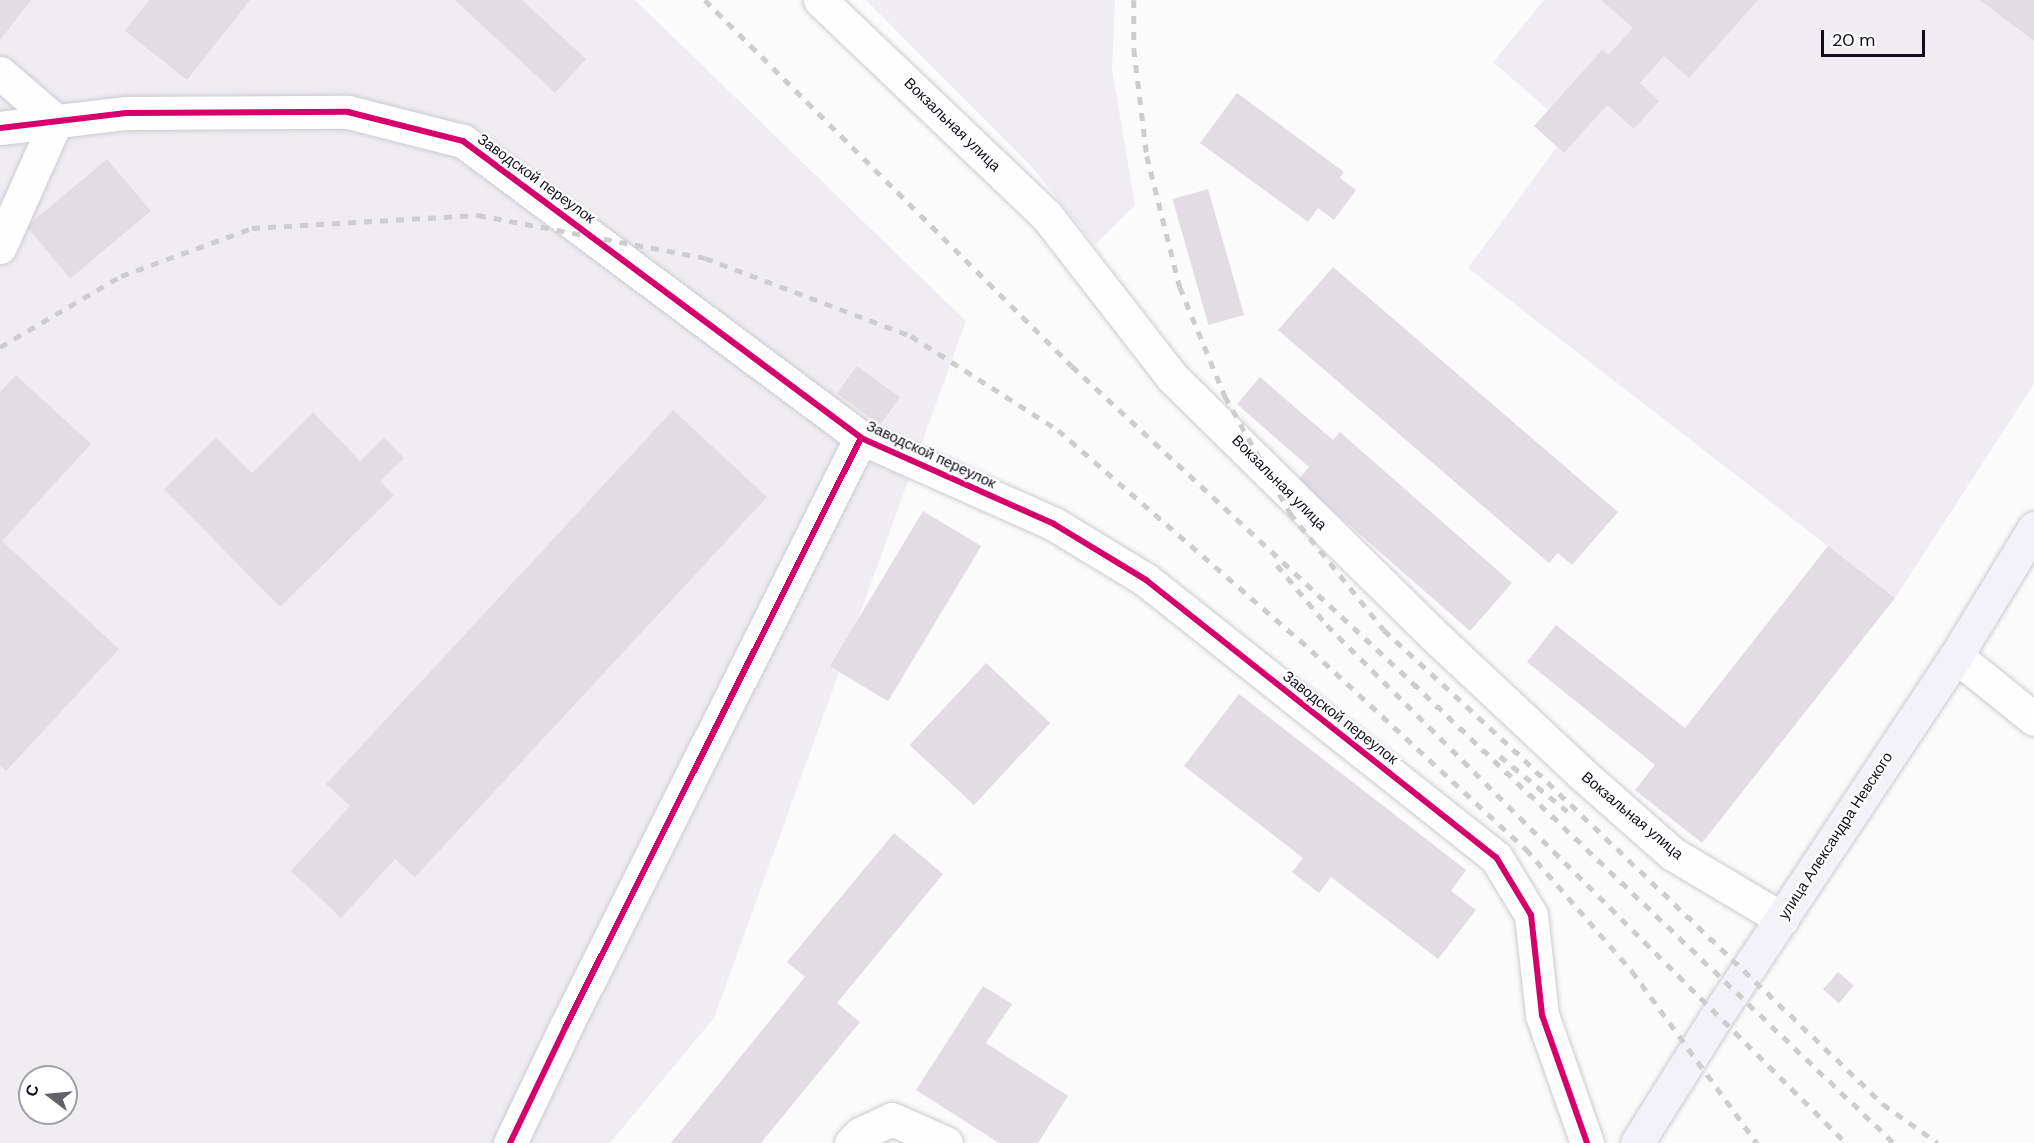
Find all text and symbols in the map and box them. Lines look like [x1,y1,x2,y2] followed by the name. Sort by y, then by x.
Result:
[1824,18,1928,56] scale bar
[1832,28,1875,52] text: 20 m
[900,74,1004,176] street label: Вокзальная улица
[474,130,598,228] street label: Заводской переулок
[863,417,999,493] street label: Заводской переулок
[1228,432,1330,534] street label: Вокзальная улица
[1279,668,1401,768] street label: Заводской переулок
[1775,749,1897,923] street label: улица Александра Невского
[1578,768,1686,864] street label: Вокзальная улица
[18,1065,78,1125] north arrow
[20,1082,44,1099] text: С

